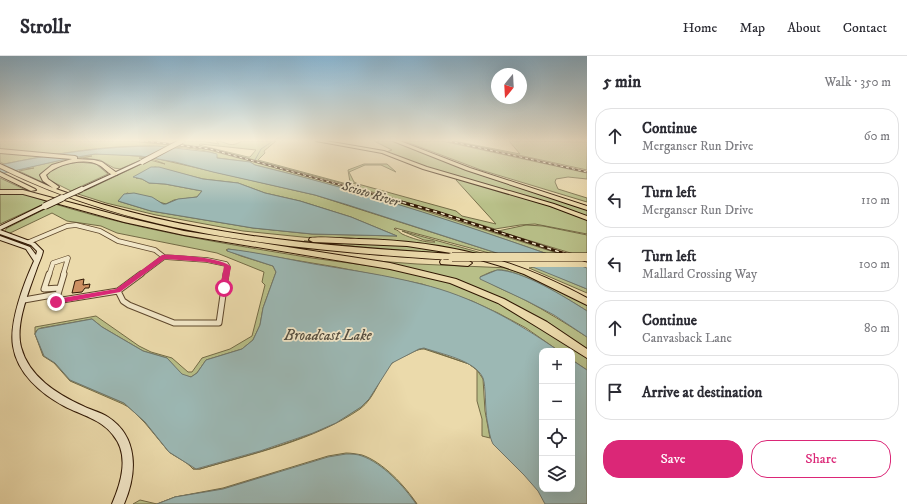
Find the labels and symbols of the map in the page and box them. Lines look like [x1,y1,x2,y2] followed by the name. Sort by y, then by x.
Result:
[491,68,527,104] north arrow
[339,177,403,211] water label: Scioto River
[215,279,233,297] route start
[47,293,65,311] route end
[283,326,373,345] water label: Broadcast Lake

